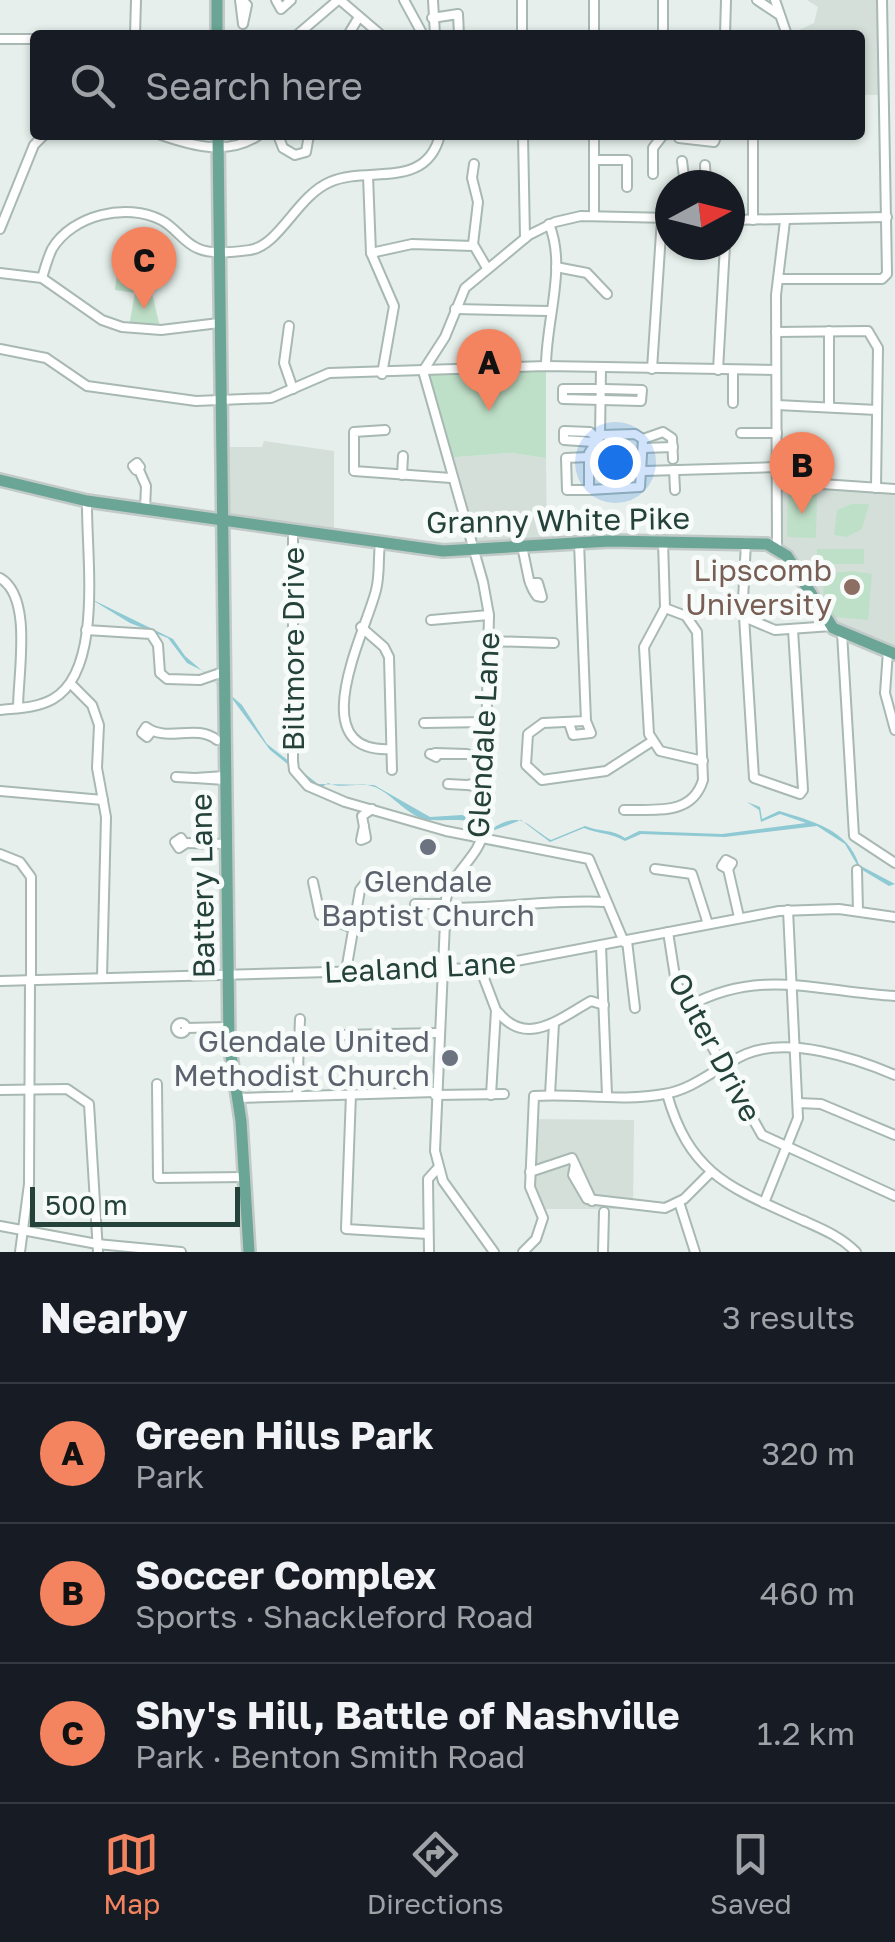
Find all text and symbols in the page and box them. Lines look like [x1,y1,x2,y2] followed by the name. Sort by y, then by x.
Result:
[30,30,865,140] search box
[65,58,120,113] icon: search
[145,63,363,108] text: Search here
[655,170,745,260] north arrow
[112,226,176,309] pin: C
[456,328,522,411] pin: A
[770,432,834,514] pin: B
[590,437,641,488] your location
[426,500,690,540] street label: Granny White Pike
[275,547,311,751] street label: Biltmore Drive
[685,552,832,622] place label: Lipscomb University
[841,576,863,598] marker: Lipscomb University
[460,631,506,839] street label: Glendale Lane
[182,793,222,979] street label: Battery Lane
[417,836,439,858] marker: Glendale Baptist Church
[321,863,535,933] place label: Glendale Baptist Church
[323,944,517,990] street label: Lealand Lane
[661,966,769,1128] street label: Outer Drive
[173,1023,430,1093] place label: Glendale United Methodist Church
[439,1047,461,1069] marker: Glendale United Methodist Church
[30,1182,240,1226] scale bar
[45,1188,128,1221] text: 500 m
[40,1292,188,1342] text: Nearby
[722,1298,855,1336] text: 3 results
[135,1412,434,1457] text: Green Hills Park
[61,1434,84,1472] text: A
[762,1434,855,1472] text: 320 m
[135,1457,204,1495] text: Park
[135,1552,436,1597] text: Soccer Complex
[61,1574,84,1612] text: B
[760,1574,855,1612] text: 460 m
[135,1597,534,1635] text: Sports · Shackleford Road
[135,1692,680,1737] text: Shy's Hill, Battle of Nashville
[61,1714,84,1752] text: C
[757,1714,855,1752] text: 1.2 km
[135,1737,525,1775] text: Park · Benton Smith Road
[103,1827,160,1920] tab: Map
[367,1827,504,1920] tab: Directions
[710,1827,792,1920] tab: Saved

